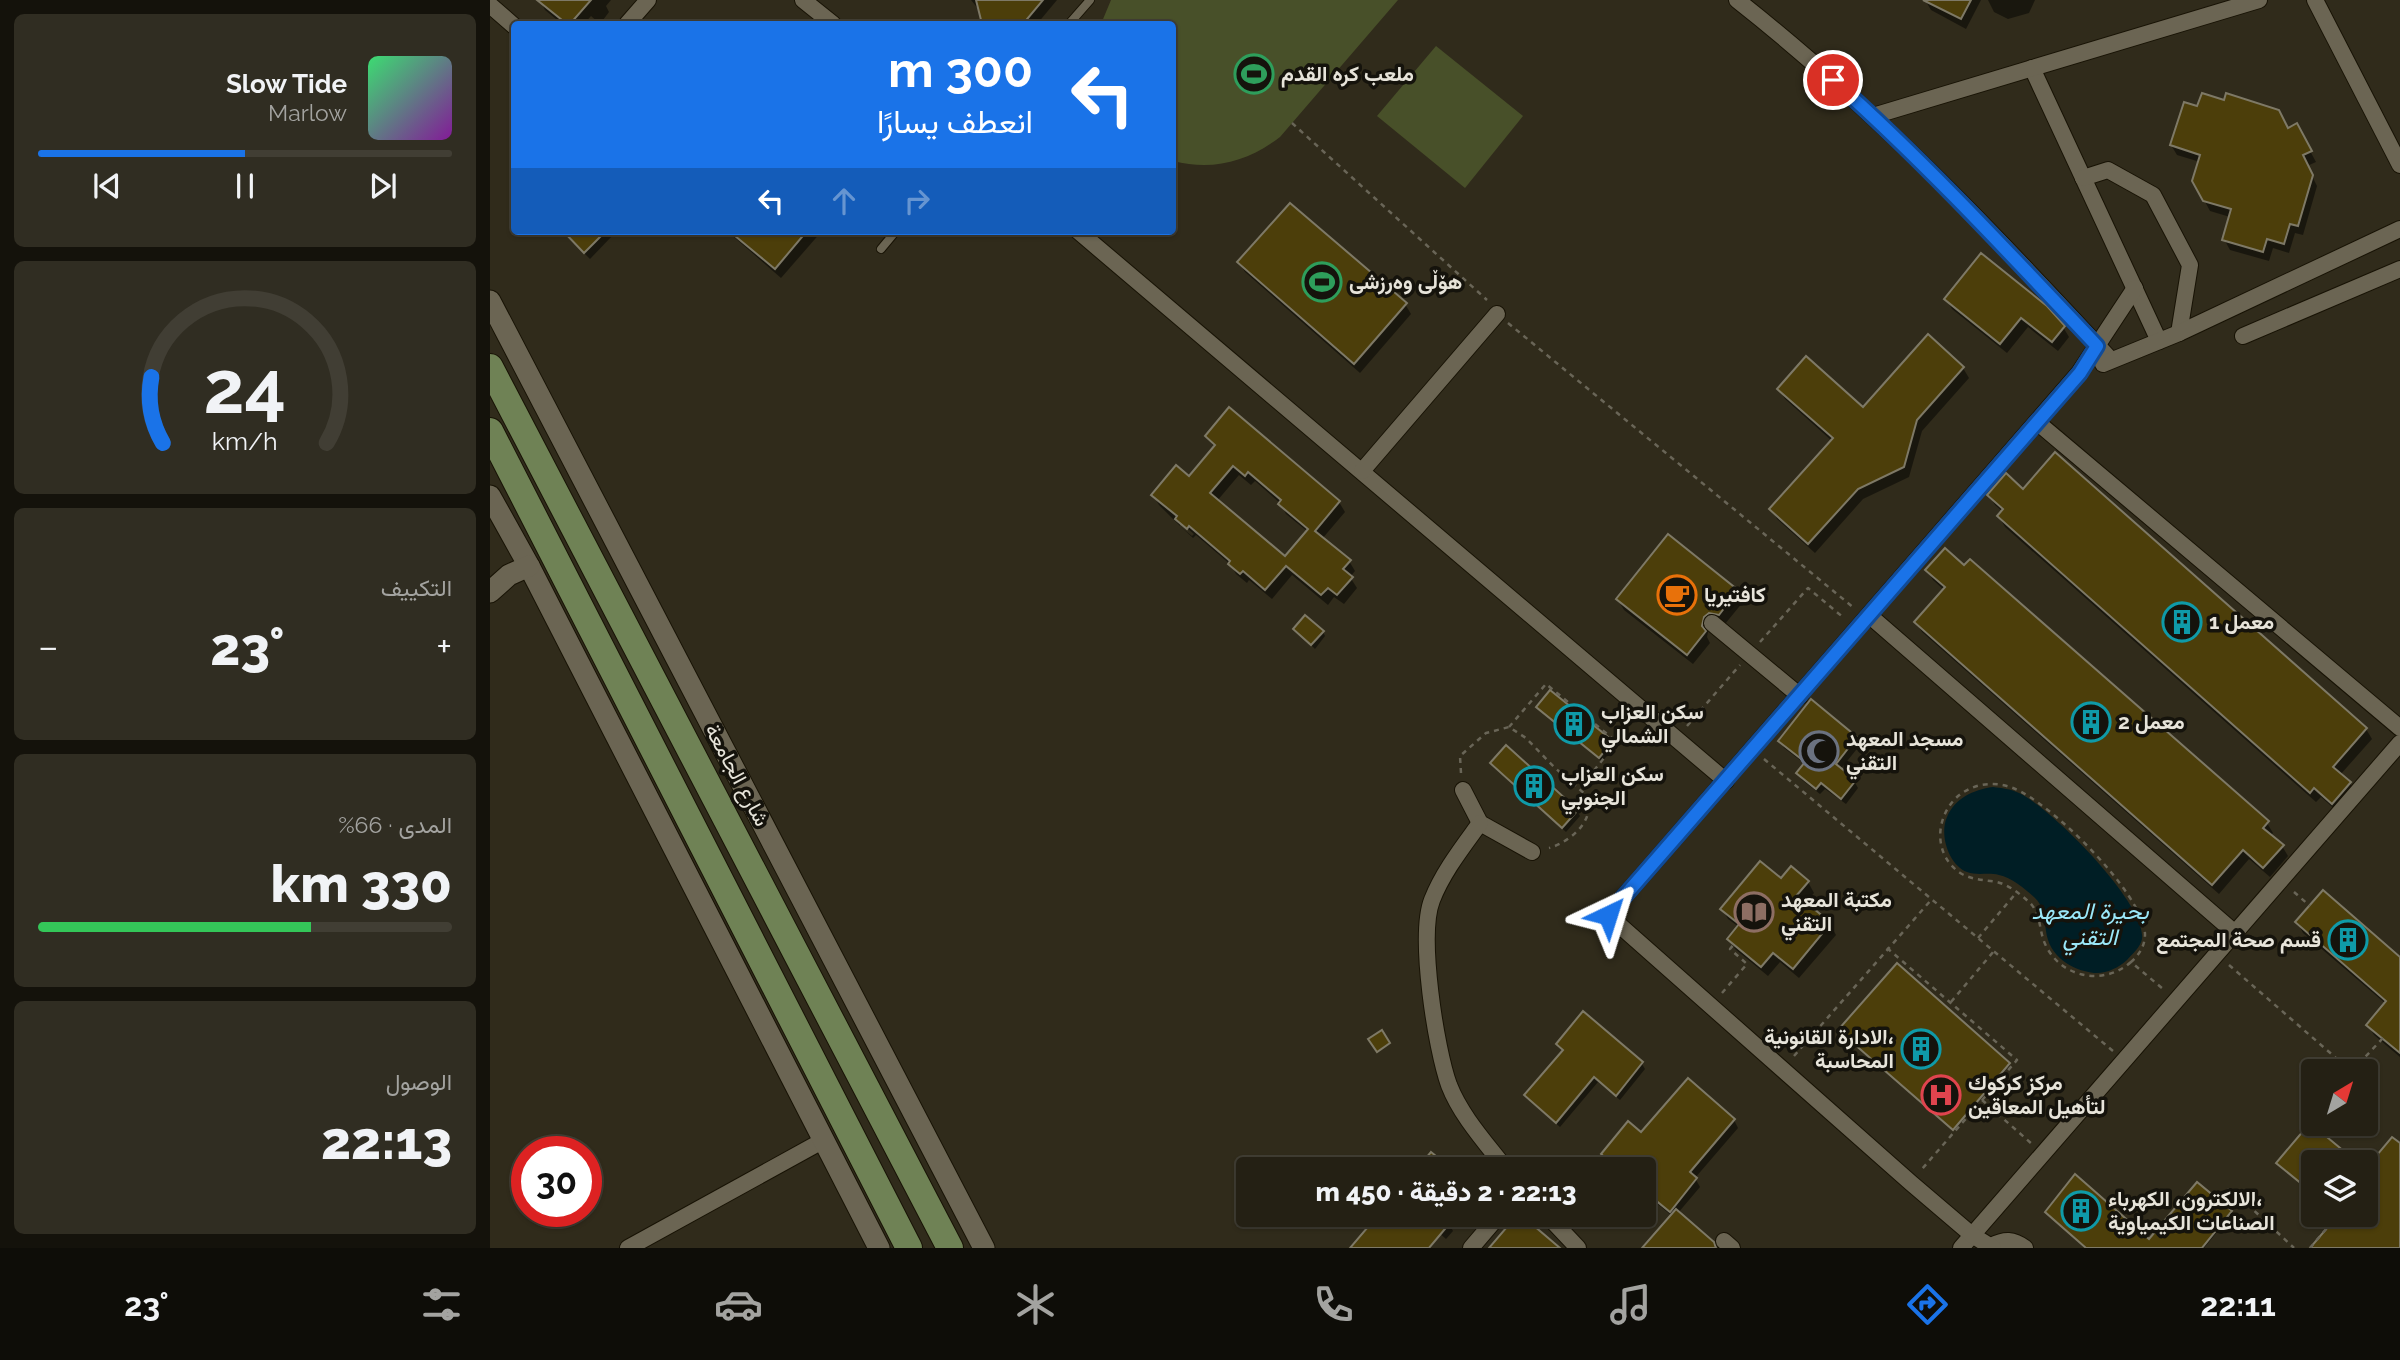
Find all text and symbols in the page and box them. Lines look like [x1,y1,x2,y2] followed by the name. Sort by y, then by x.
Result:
[888,41,1033,98] text: 300 m
[1057,49,1148,140] icon: left
[1803,50,1863,110] pin
[1233,53,1275,95] sports icon: ملعب كره القدم
[1281,61,1414,88] place label: ملعب كره القدم
[1814,61,1852,99] icon: arrive
[226,69,347,99] text: Slow Tide
[268,99,347,126] text: Marlow
[877,103,1033,140] text: انعطف يسارًا
[88,167,126,205] icon: previous
[226,167,264,205] icon: pause
[364,167,402,205] icon: next
[752,182,790,220] icon: left
[825,182,863,220] icon: ahead
[898,182,936,220] icon: right
[1301,261,1343,303] sports icon: هۆڵی وەرزشی
[1349,269,1462,295] place label: هۆڵی وەرزشی
[204,346,286,431] text: 24
[212,426,278,456] text: km/h
[381,574,452,601] text: التكييف
[1656,574,1698,616] cafe icon: کافتیریا
[1704,582,1766,608] place label: کافتیریا
[2161,601,2203,643] building icon: معمل 1
[2209,609,2274,634] place label: معمل 1
[210,616,284,677] text: 23°
[38,624,58,669] text: −
[436,624,452,669] text: +
[1601,699,1704,753] place label: سكن العزاب الشمالي
[2070,701,2112,743] building icon: معمل 2
[1553,703,1595,745] building icon: سكن العزاب الشمالي
[2118,709,2185,734] place label: معمل 2
[698,719,775,831] street label: شارع الجامعة
[1846,726,1964,780] place label: مسجد المعهد التقني
[1798,730,1840,772] mosque icon: مسجد المعهد التقني
[1561,761,1664,815] place label: سكن العزاب الجنوبي
[1513,765,1555,807] building icon: سكن العزاب الجنوبي
[338,811,452,838] text: المدى · 66%
[271,853,452,914] text: 330 km
[1571,878,1645,952] position arrow
[1781,887,1892,941] place label: مكتبة المعهد التقني
[1733,891,1775,933] library icon: مكتبة المعهد التقني
[2031,897,2150,956] water label: بحيرة المعهد التقني
[2327,919,2369,961] building icon: قسم صحة المجتمع
[2156,927,2321,954] place label: قسم صحة المجتمع
[1764,1024,1894,1073] place label: الادارة القانونية، المحاسبة
[1900,1028,1942,1070] building icon: الادارة القانونية، المحاسبة
[2301,1059,2378,1136] north arrow
[2301,1059,2378,1227] map controls
[386,1068,452,1095] text: الوصول
[1968,1070,2106,1119] place label: مركز كركوك لتأهيل المعاقين
[1920,1074,1962,1116] hospital icon: مركز كركوك لتأهيل المعاقين
[321,1110,452,1171] text: 22:13
[511,1136,602,1227] speed limit sign: 30
[2301,1150,2378,1227] button: layers
[1316,1177,1576,1207] text: 22:13 · 2 دقيقة · 450 m
[2108,1186,2275,1236] place label: الالكترون، الكهرباء، الصناعات الكيمياوية
[2060,1190,2102,1232] building icon: الالكترون، الكهرباء، الصناعات الكيمياوية
[417,1280,466,1329] icon: filters
[714,1280,763,1329] icon: car
[1011,1280,1060,1329] icon: climate
[1309,1280,1358,1329] icon: phone
[1606,1280,1655,1329] icon: music
[1903,1280,1952,1329] icon: directions
[124,1286,169,1323] text: 23°
[2200,1286,2276,1323] text: 22:11

